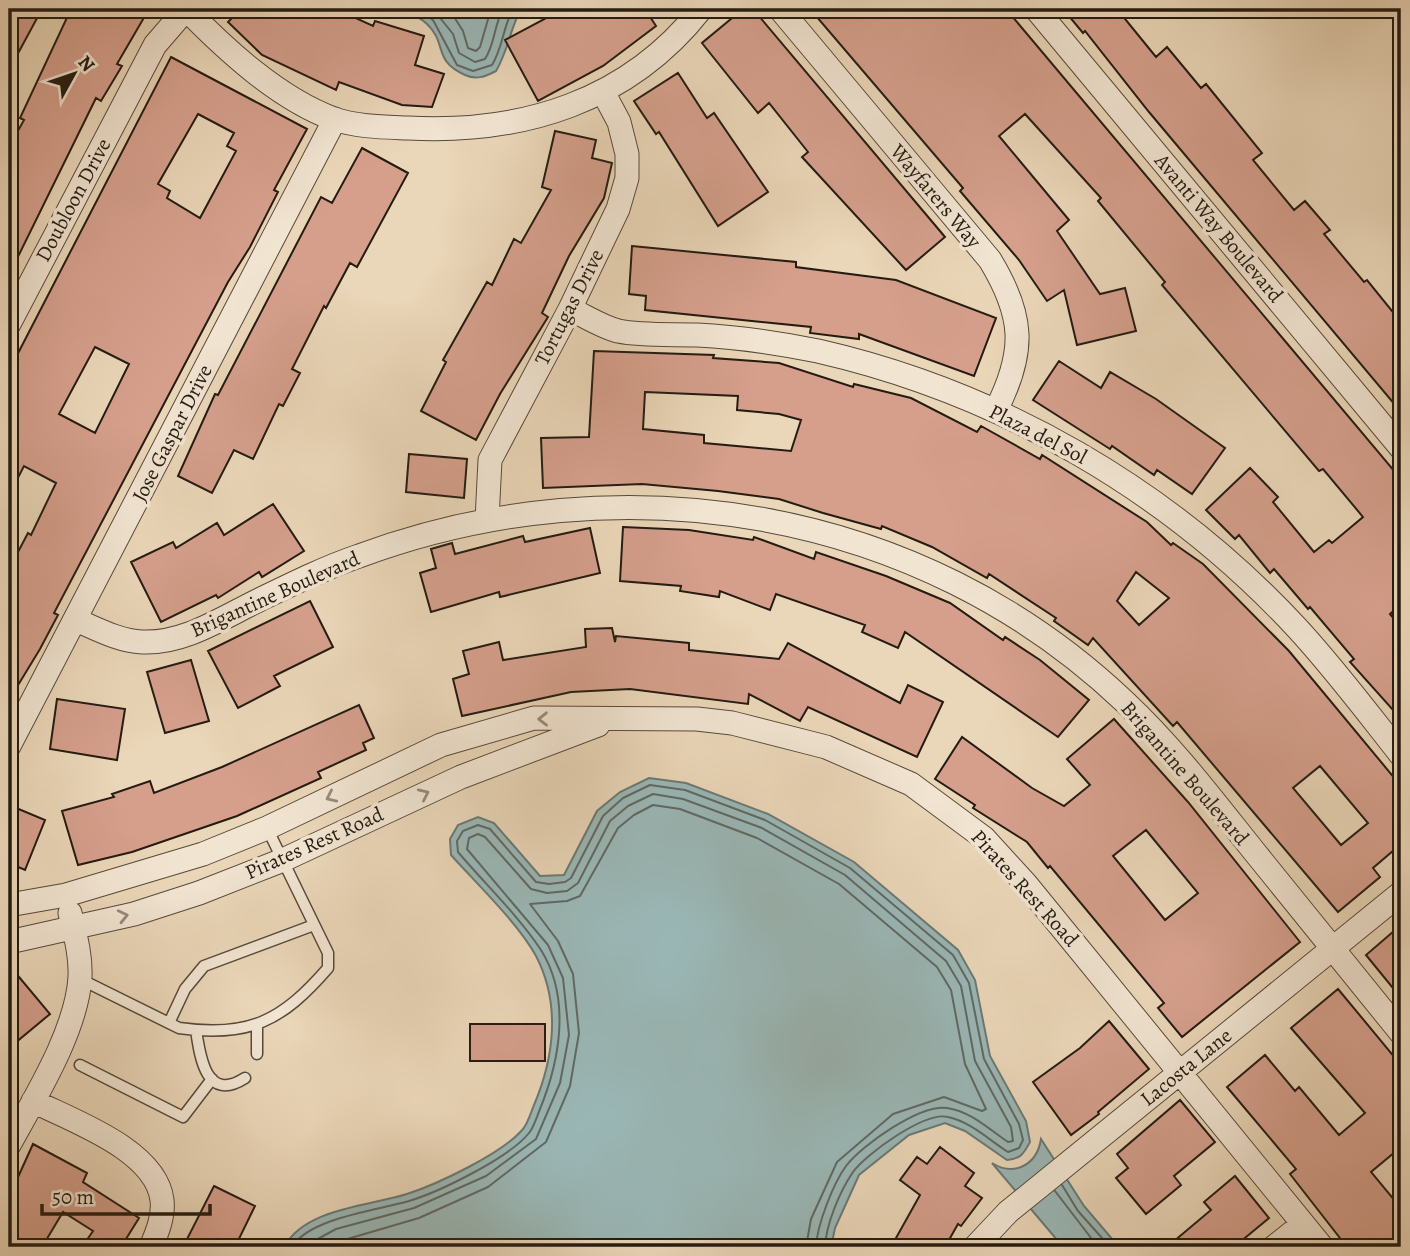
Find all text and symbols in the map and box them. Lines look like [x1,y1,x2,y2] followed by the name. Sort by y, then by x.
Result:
[38,38,108,108] north arrow
[72,50,101,77] text: N
[29,133,117,267] street label: Doubloon Drive
[884,137,988,254] street label: Wayfarers Way
[1148,147,1290,309] street label: Avanti Way Boulevard
[528,244,610,370] street label: Tortugas Drive
[125,359,219,507] street label: Jose Gaspar Drive
[984,397,1092,471] street label: Plaza del Sol
[186,544,365,644] street label: Brigantine Boulevard
[1115,695,1256,852] street label: Brigantine Boulevard
[537,711,548,727] one-way arrow
[417,788,429,802] one-way arrow
[326,789,338,803] one-way arrow
[240,800,388,886] street label: Pirates Rest Road
[965,823,1086,953] street label: Pirates Rest Road
[117,910,129,924] one-way arrow
[1134,1021,1238,1113] street label: Lacosta Lane
[42,1172,210,1216] scale bar
[52,1183,94,1211] text: 50 m

